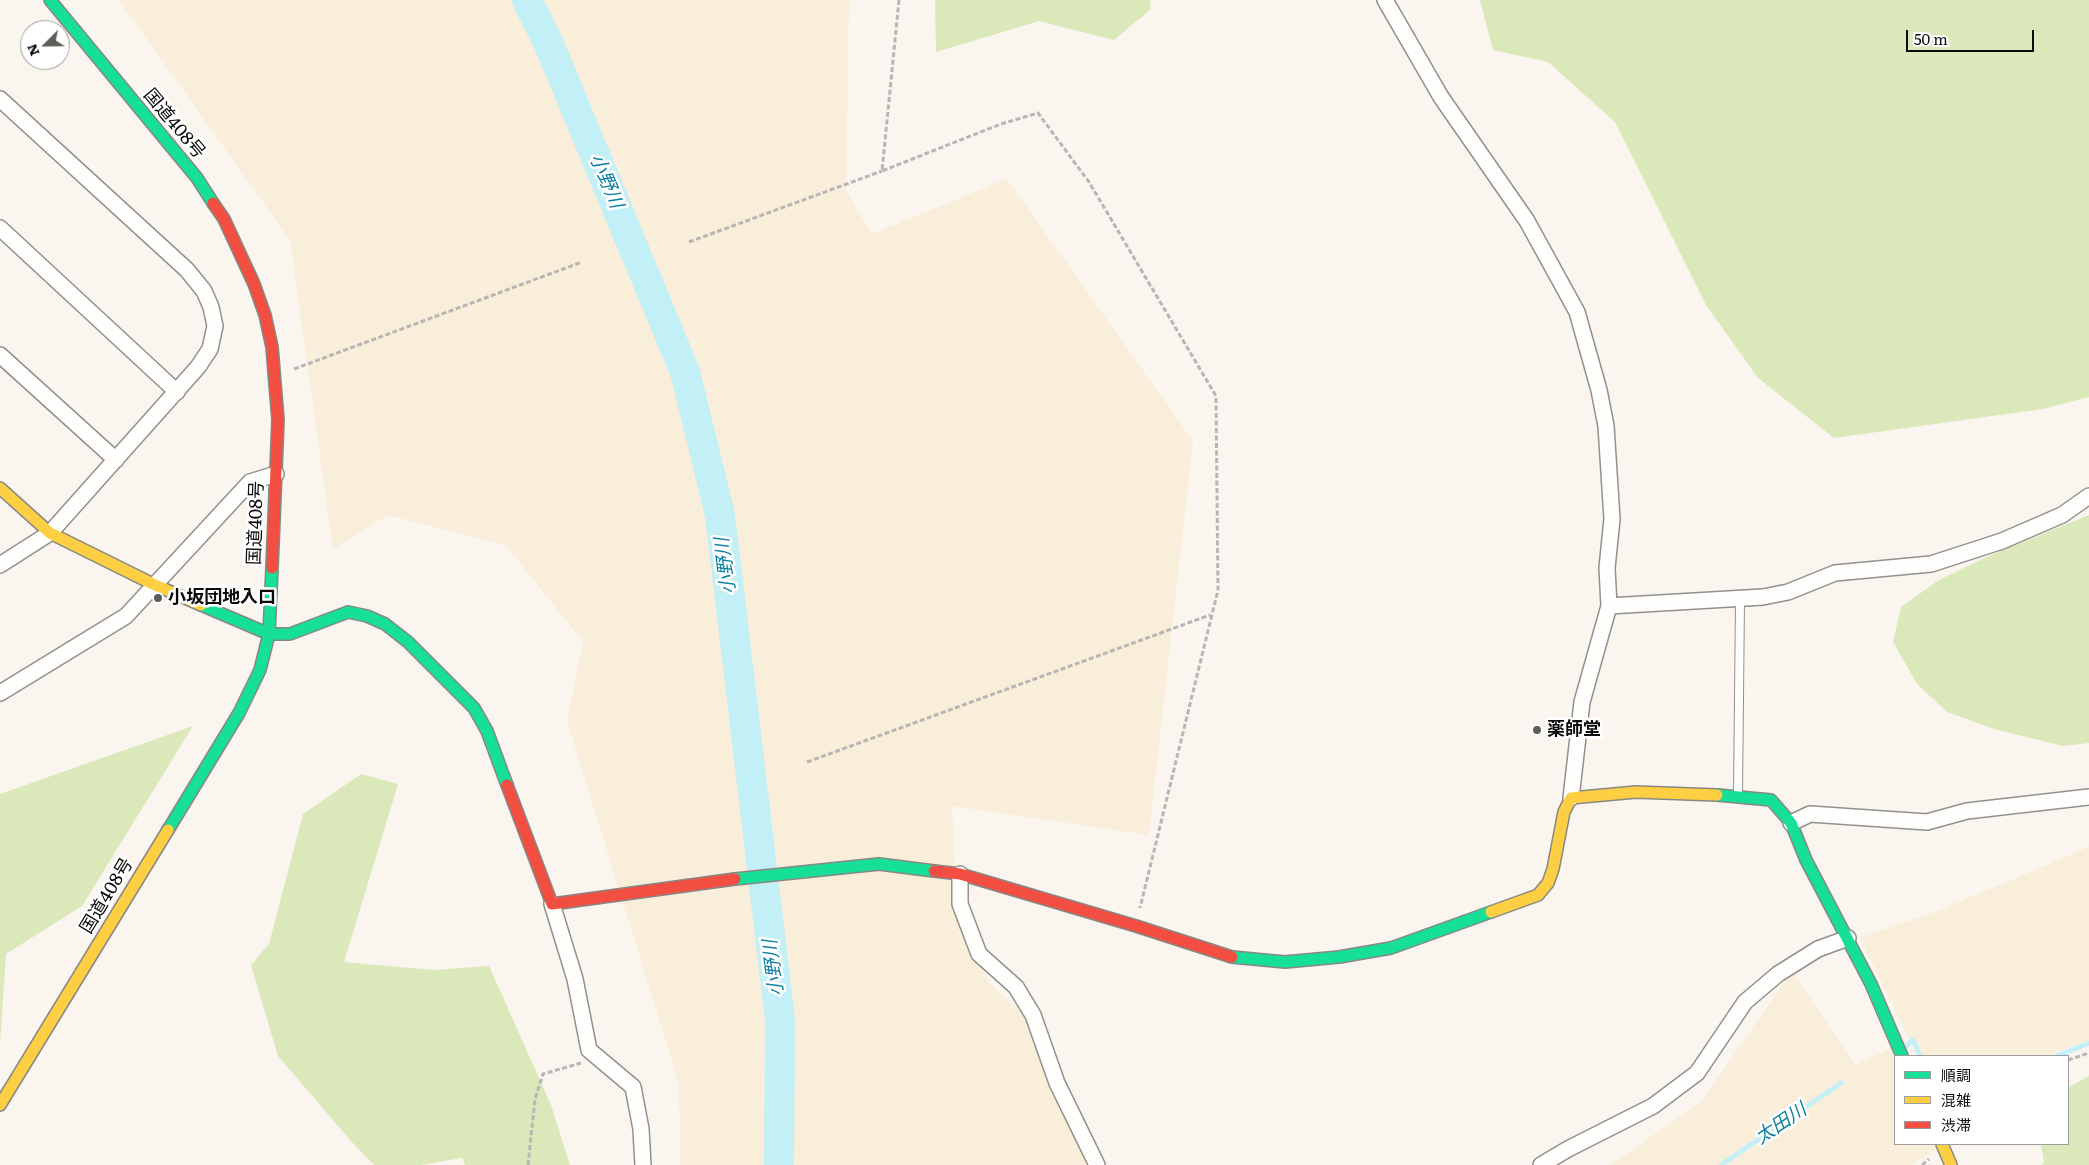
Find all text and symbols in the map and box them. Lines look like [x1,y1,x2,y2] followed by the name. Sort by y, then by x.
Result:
[20,20,70,70] north arrow
[1909,20,2036,52] scale bar
[1914,27,1948,50] text: 50 m
[21,41,44,60] text: N
[139,85,209,163] street label: 国道408号
[584,150,628,212] water label: 小野川
[244,481,268,565] street label: 国道408号
[711,536,741,596] water label: 小野川
[168,587,276,609] place label: 小坂団地入口
[152,592,164,604] marker: 小坂団地入口
[1547,719,1601,741] place label: 薬師堂
[1531,724,1543,736] marker: 薬師堂
[76,854,138,938] street label: 国道408号
[759,938,789,998] water label: 小野川
[1894,1055,2069,1145] legend
[1941,1063,1971,1086] text: 順調
[1941,1088,1971,1111] text: 混雑
[1751,1099,1811,1149] water label: 太田川
[1941,1113,1971,1136] text: 渋滞

